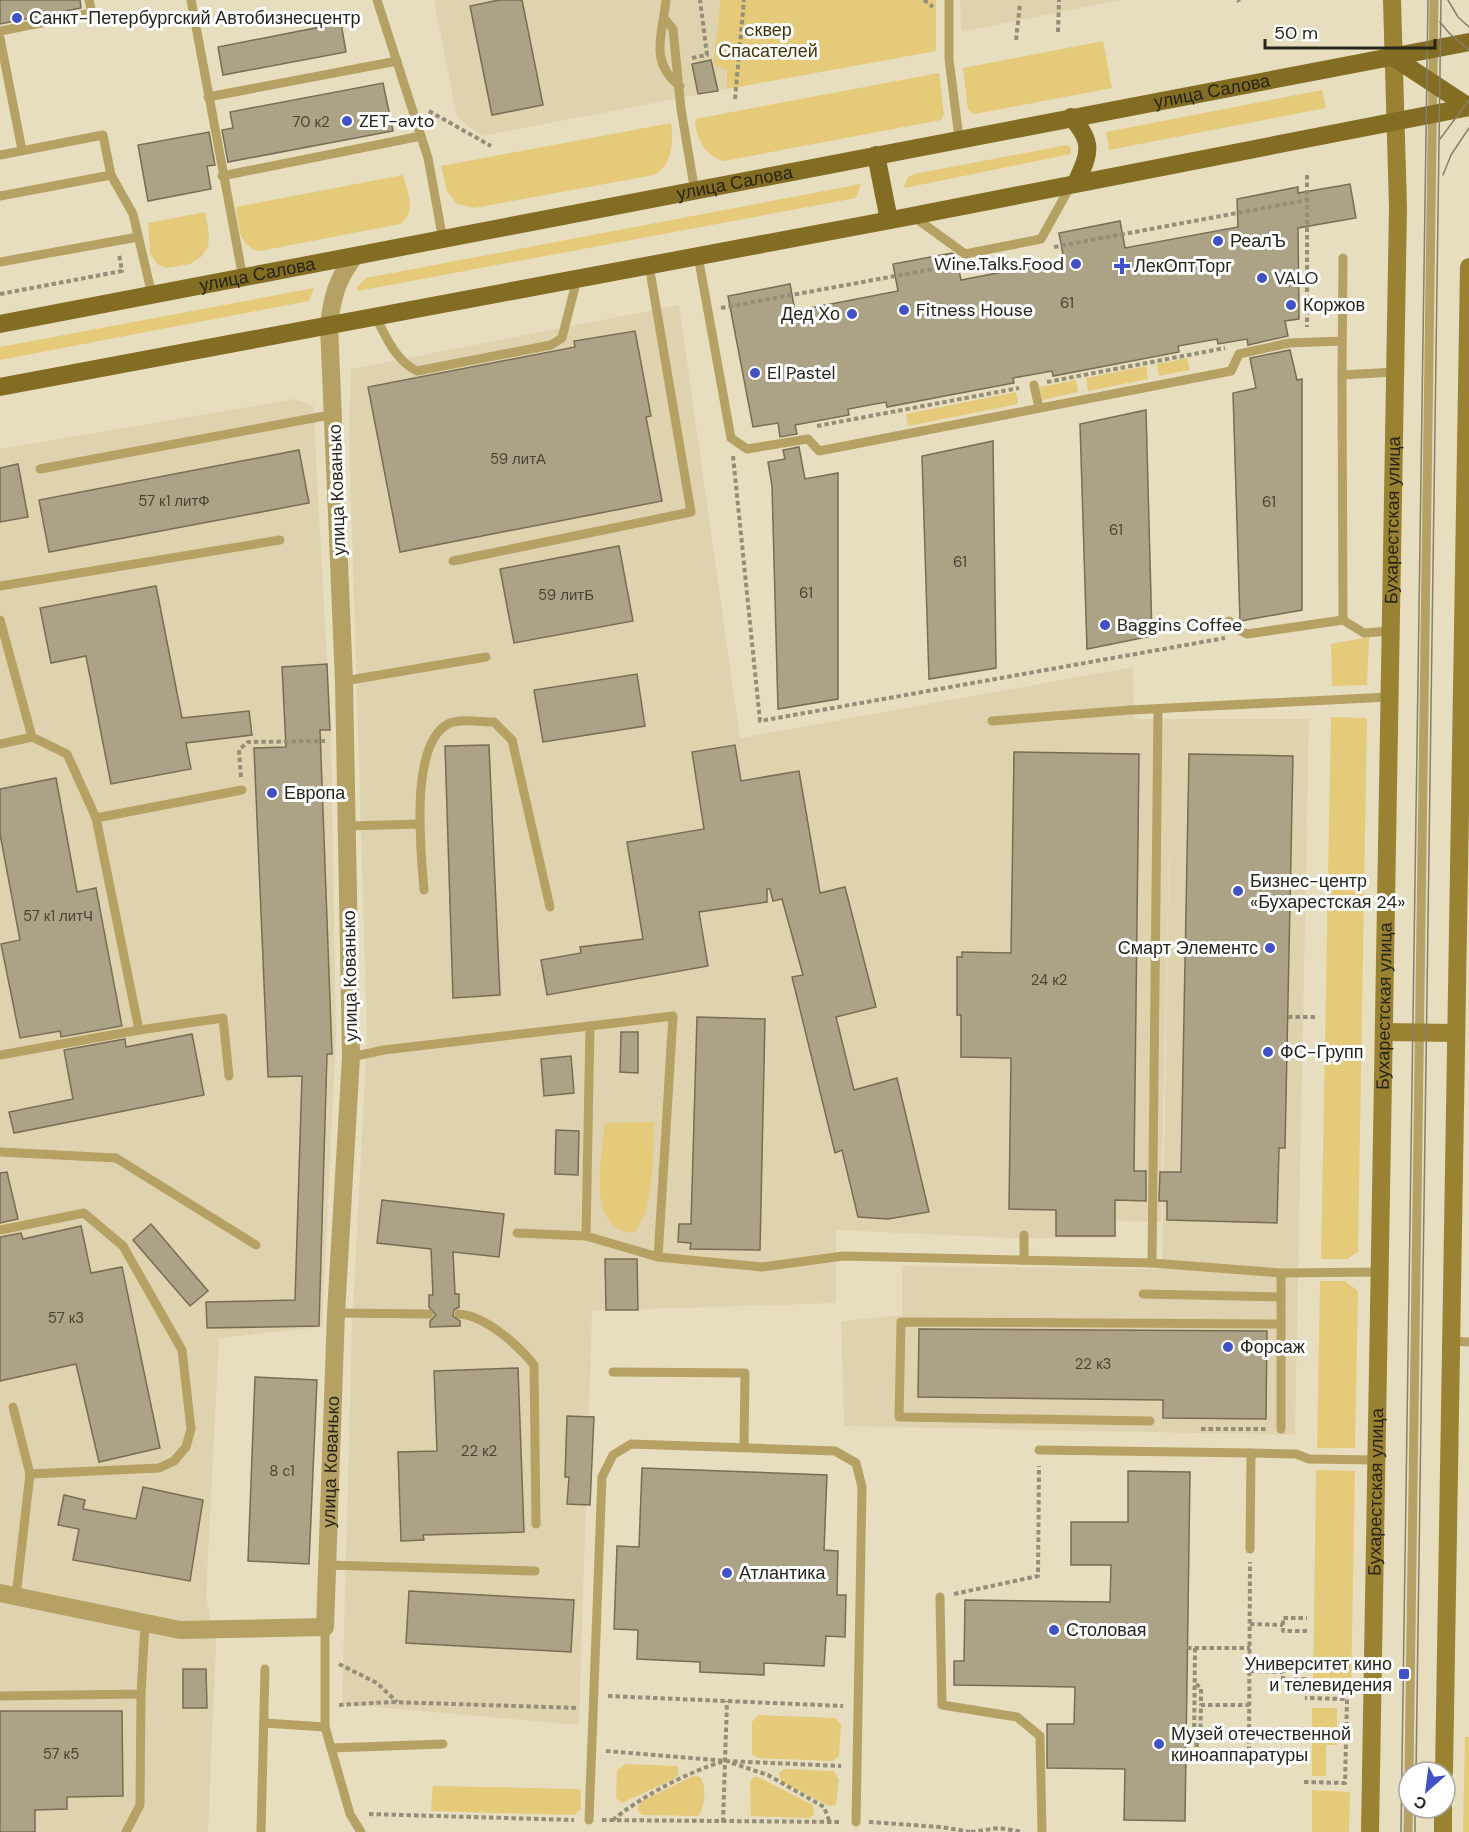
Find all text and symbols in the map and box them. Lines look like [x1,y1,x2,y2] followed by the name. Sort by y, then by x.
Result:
[29,6,360,30] place label: Санкт-Петербургский Автобизнесцентр
[10,11,24,25] marker: Санкт-Петербургский Автобизнесцентр
[1265,12,1434,50] scale bar
[718,18,818,63] park label: cквер Спасателей
[1274,21,1318,45] text: 50 m
[1152,68,1273,114] street label: улица Салова
[359,109,434,133] place label: ZET-avto
[292,112,330,132] house number: 70 к2
[340,114,354,128] marker: ZET-avto
[675,160,796,206] street label: улица Салова
[1230,229,1286,253] place label: РеалЪ
[1211,234,1225,248] marker: РеалЪ
[197,252,318,297] street label: улица Салова
[934,252,1064,276] place label: Wine.Talks.Food
[1134,254,1232,278] place label: ЛекОптТорг
[1069,257,1083,271] marker: Wine.Talks.Food
[1115,259,1129,273] marker: ЛекОптТорг
[1274,266,1319,290] place label: VALO
[1255,271,1269,285] marker: VALO
[1060,293,1074,313] house number: 61
[1303,293,1365,317] place label: Коржов
[916,298,1033,322] place label: Fitness House
[1284,298,1298,312] marker: Коржов
[781,302,840,326] place label: Дед Хо
[897,303,911,317] marker: Fitness House
[845,307,859,321] marker: Дед Хо
[767,361,835,385] place label: El Pastel
[748,366,762,380] marker: El Pastel
[323,424,351,556] street label: улица Кованько
[1379,435,1406,604] street label: Бухарестская улица
[490,449,546,469] house number: 59 литА
[138,491,210,511] house number: 57 к1 литФ
[1262,492,1276,512] house number: 61
[1109,520,1123,540] house number: 61
[953,552,967,572] house number: 61
[799,583,813,603] house number: 61
[538,585,594,605] house number: 59 литБ
[1117,613,1242,637] place label: Baggins Coffee
[1098,618,1112,632] marker: Baggins Coffee
[284,781,346,805] place label: Европа
[265,786,279,800] marker: Европа
[1250,869,1405,914] place label: Бизнес-центр «Бухарестская 24»
[1231,884,1245,898] marker: Бизнес-центр «Бухарестская 24»
[23,906,93,926] house number: 57 к1 литЧ
[337,910,363,1042] street label: улица Кованько
[1371,921,1398,1090] street label: Бухарестская улица
[1118,936,1258,960] place label: Смарт Элементс
[1263,941,1277,955] marker: Смарт Элементс
[1031,970,1067,990] house number: 24 к2
[1280,1040,1363,1064] place label: ФС-Групп
[1261,1045,1275,1059] marker: ФС-Групп
[48,1308,84,1328] house number: 57 к3
[1240,1335,1305,1359] place label: Форсаж
[1221,1340,1235,1354] marker: Форсаж
[1075,1354,1111,1374] house number: 22 к3
[316,1396,345,1528] street label: улица Кованько
[1362,1407,1389,1576] street label: Бухарестская улица
[461,1441,497,1461] house number: 22 к2
[269,1461,295,1481] house number: 8 с1
[739,1561,826,1585] place label: Атлантика
[720,1566,734,1580] marker: Атлантика
[1066,1618,1147,1642] place label: Столовая
[1047,1623,1061,1637] marker: Столовая
[1245,1652,1392,1697] place label: Университет кино и телевидения
[1397,1667,1411,1681] marker: Университет кино и телевидения
[1171,1722,1351,1767] place label: Музей отечественной киноаппаратуры
[1152,1737,1166,1751] marker: Музей отечественной киноаппаратуры
[43,1744,79,1764] house number: 57 к5
[1397,1760,1457,1820] north arrow
[1410,1791,1430,1815] text: С

